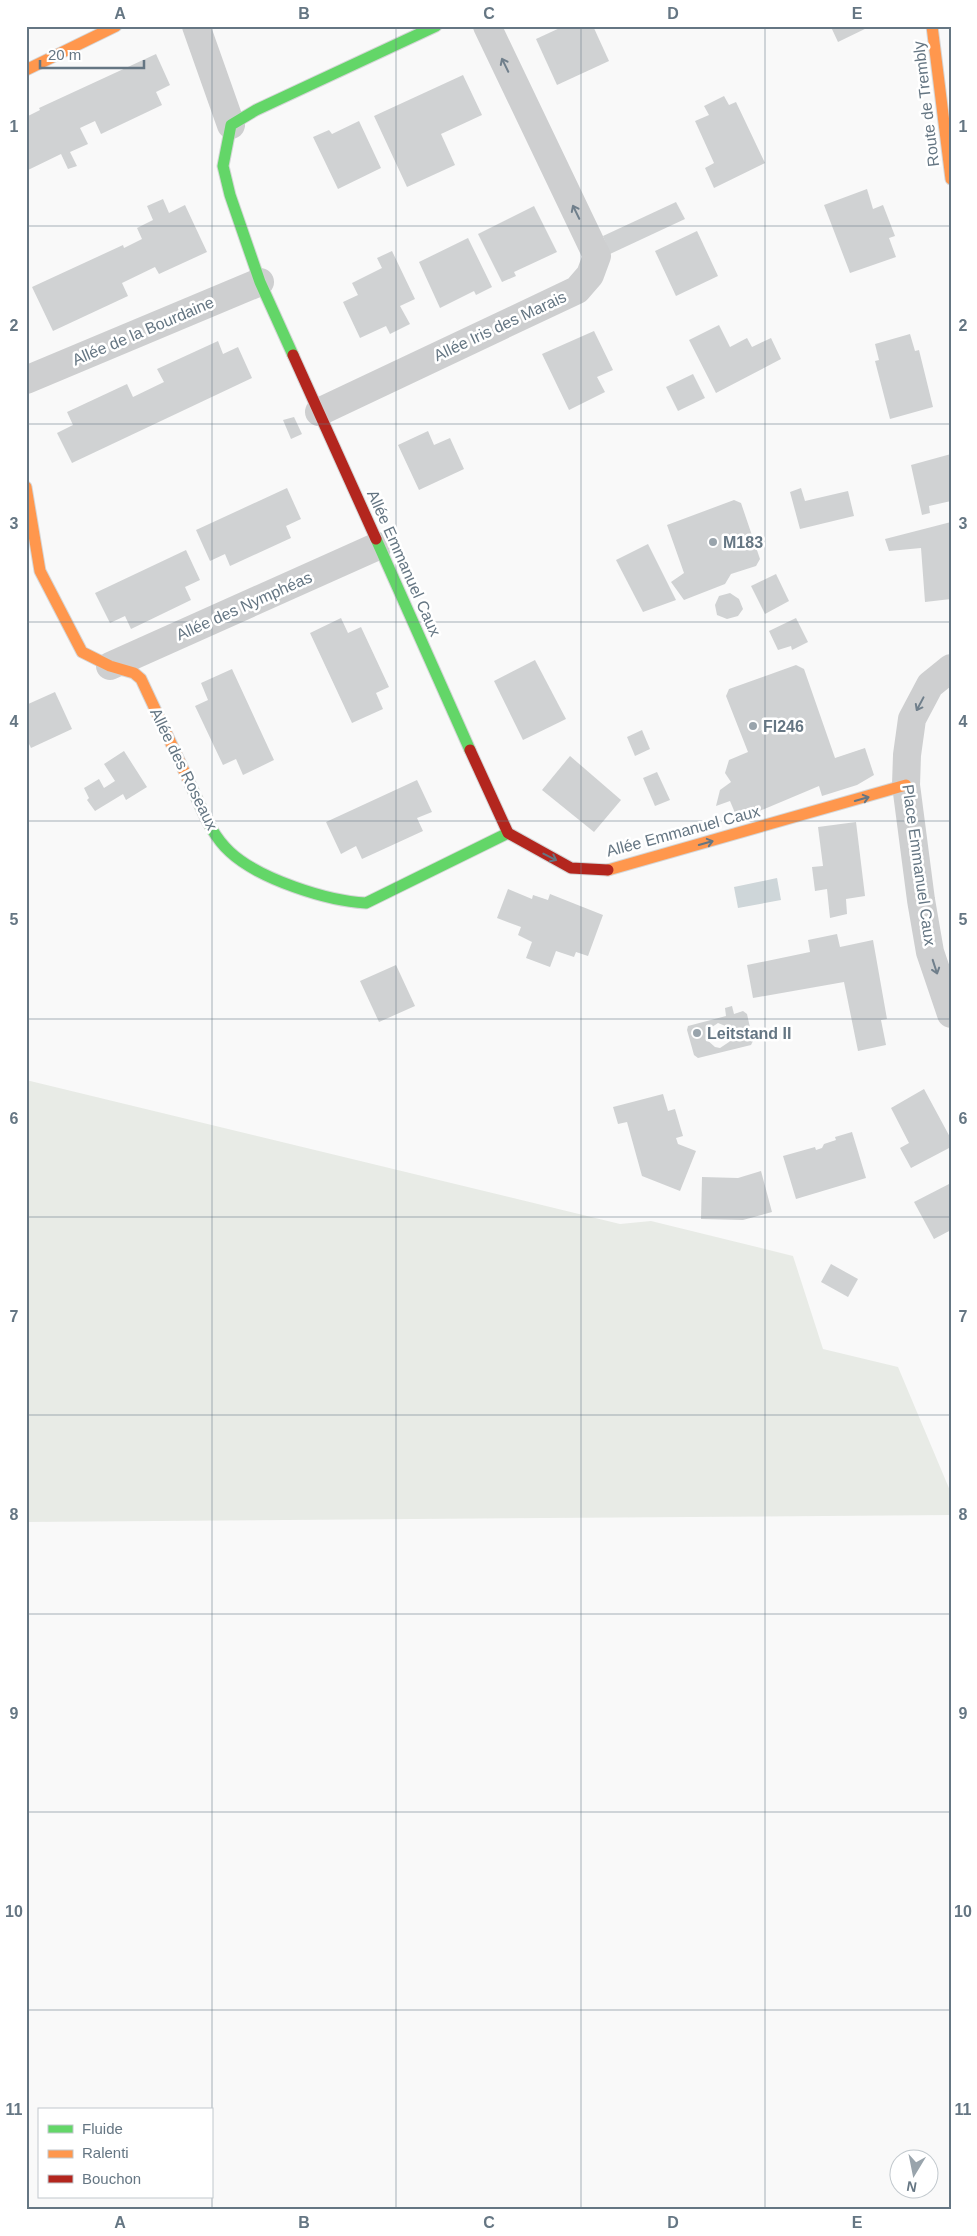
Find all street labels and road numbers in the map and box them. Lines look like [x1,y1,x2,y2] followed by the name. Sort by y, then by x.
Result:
[910,40,942,168] street label: Route de Trembly
[431,288,569,364] street label: Allée Iris des Marais
[70,293,216,369] street label: Allée de la Bourdaine
[364,487,444,639] street label: Allée Emmanuel Caux
[174,568,314,644] street label: Allée des Nymphéas
[147,705,221,833] street label: Allée des Roseaux
[899,783,939,947] street label: Place Emmanuel Caux
[604,802,762,860] street label: Allée Emmanuel Caux

